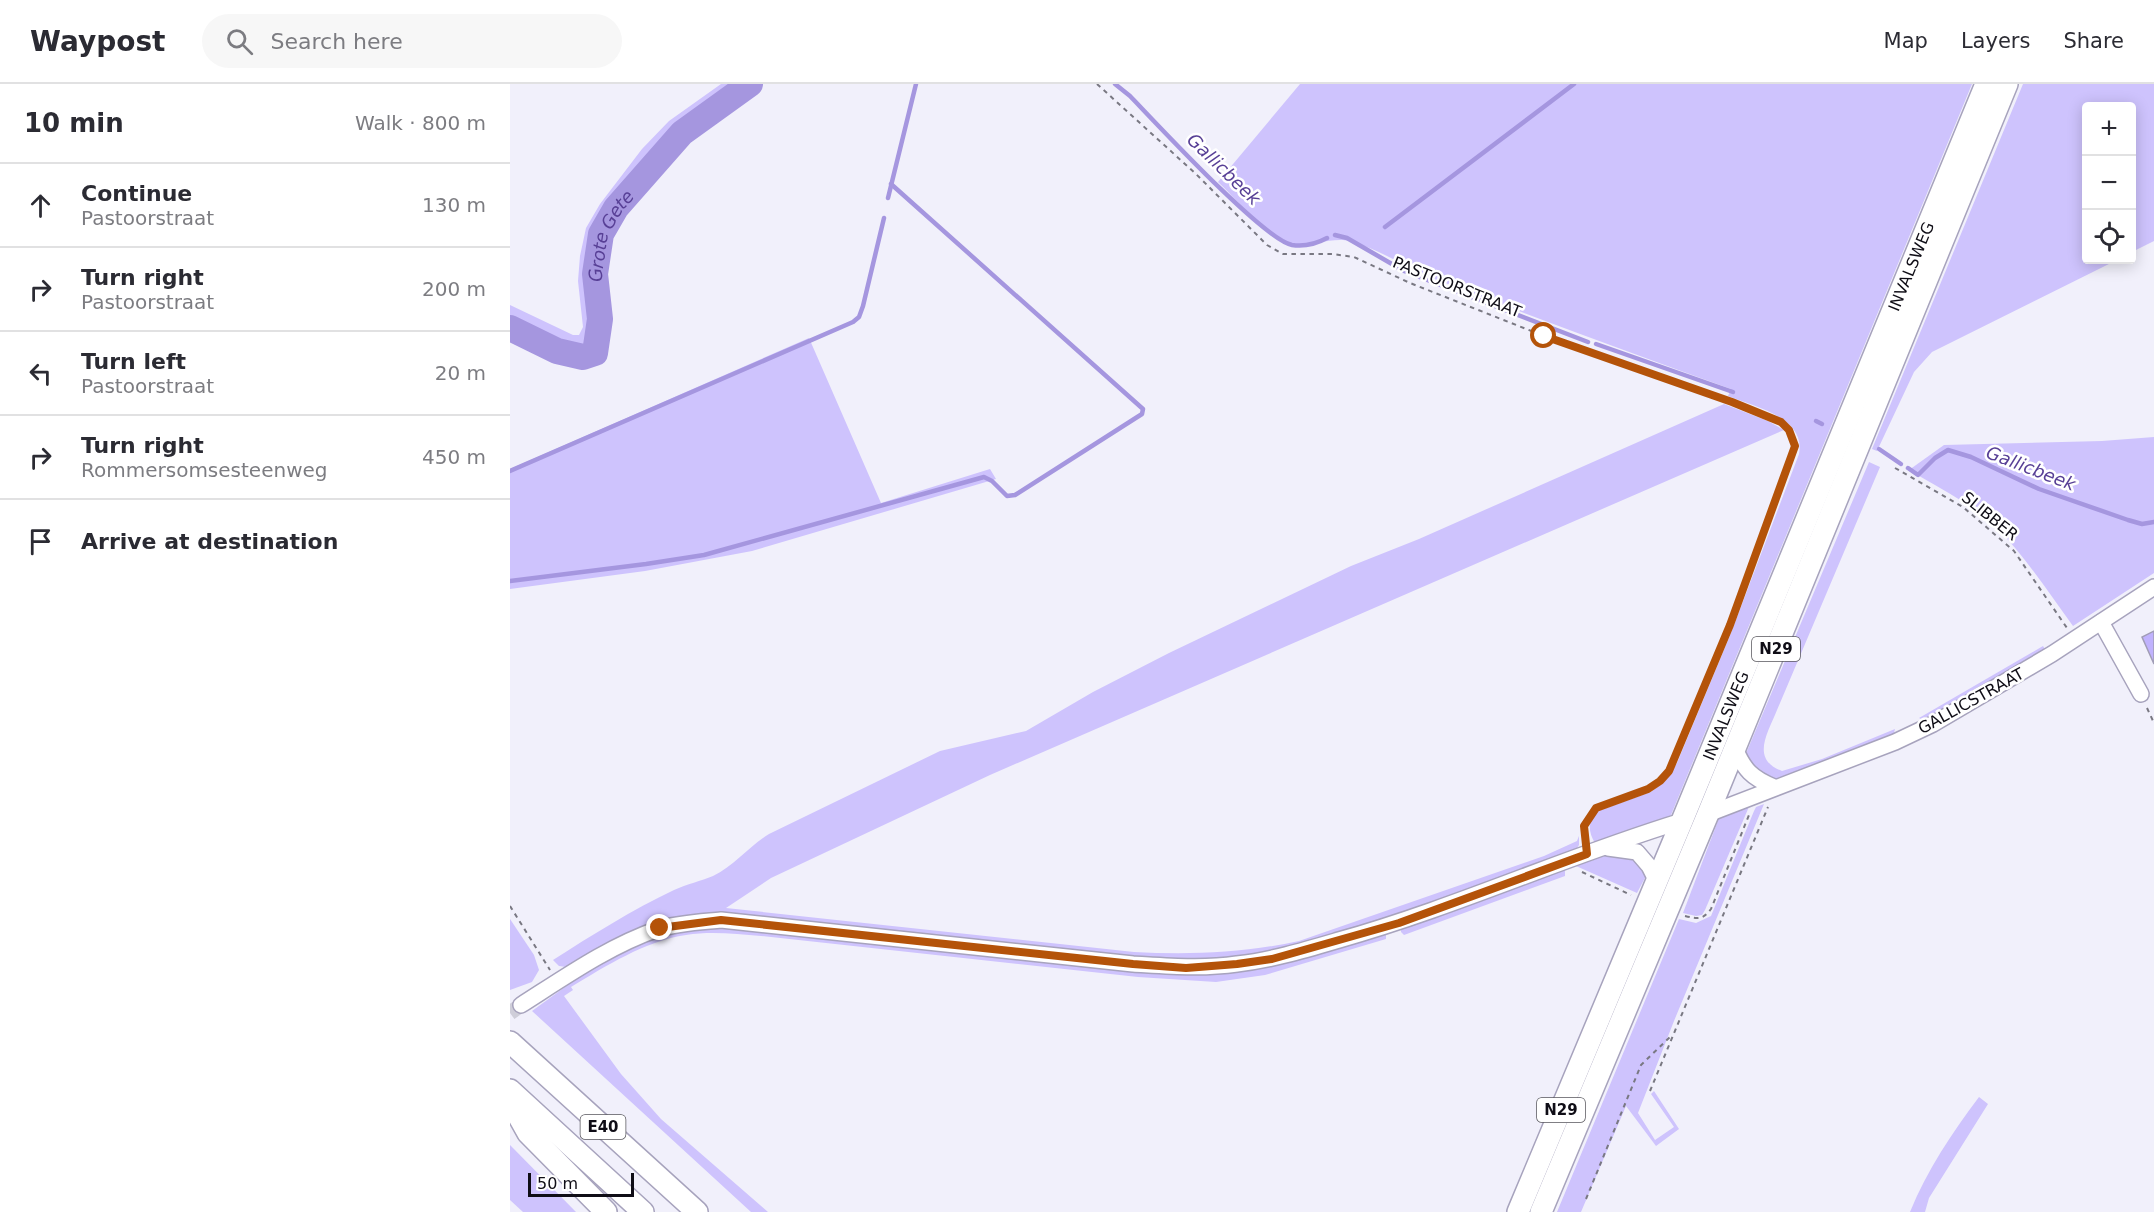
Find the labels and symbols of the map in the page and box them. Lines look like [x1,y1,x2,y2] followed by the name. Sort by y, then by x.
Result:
[1183,129,1266,210] water label: Gallicbeek
[584,185,638,283] water label: Grote Gete
[1884,219,1938,314] street label: INVALSWEG
[1390,253,1524,322] street label: PASTOORSTRAAT
[1530,322,1556,348] route start
[1983,441,2080,495] water label: Gallicbeek
[1958,488,2022,544] street label: SLIBBER
[1752,637,1800,661] road number: N29
[1915,664,2028,738] street label: GALLICSTRAAT
[1699,668,1752,763] street label: INVALSWEG
[646,914,672,940] route end
[1537,1098,1585,1122] road number: N29
[580,1115,626,1139] road number: E40
[528,1170,634,1198] scale bar

